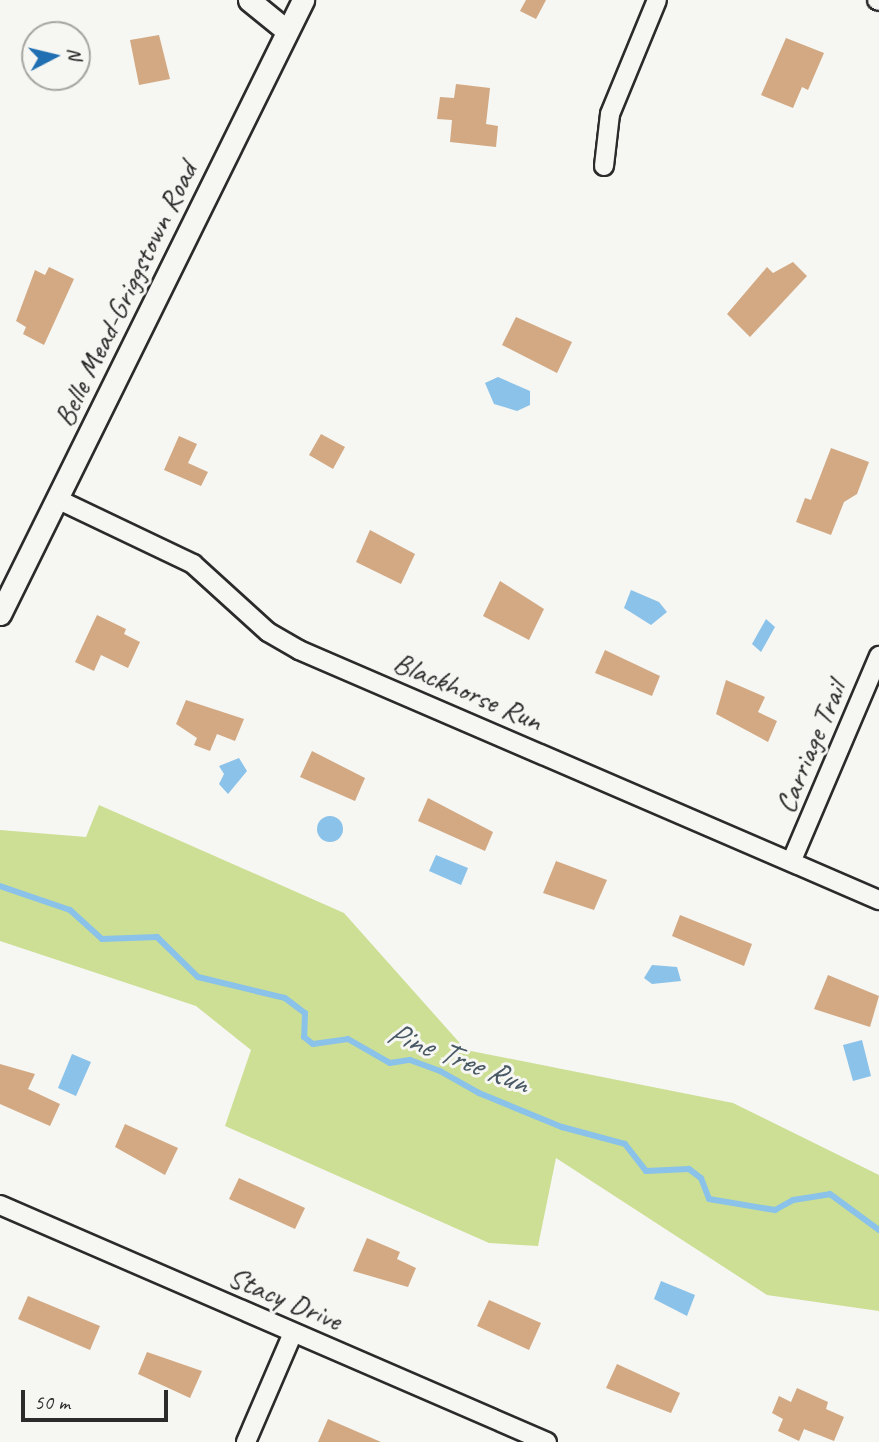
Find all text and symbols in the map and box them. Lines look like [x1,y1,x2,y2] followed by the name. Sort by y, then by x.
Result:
[21,21,91,91] north arrow
[62,46,87,61] text: N
[46,157,204,431] street label: Belle Mead-Griggstown Road
[388,644,548,738] street label: Blackhorse Run
[766,675,854,819] street label: Carriage Trail
[382,1013,534,1103] water label: Pine Tree Run
[223,1258,347,1338] street label: Stacy Drive
[24,1376,172,1420] scale bar
[34,1389,70,1415] text: 50 m

